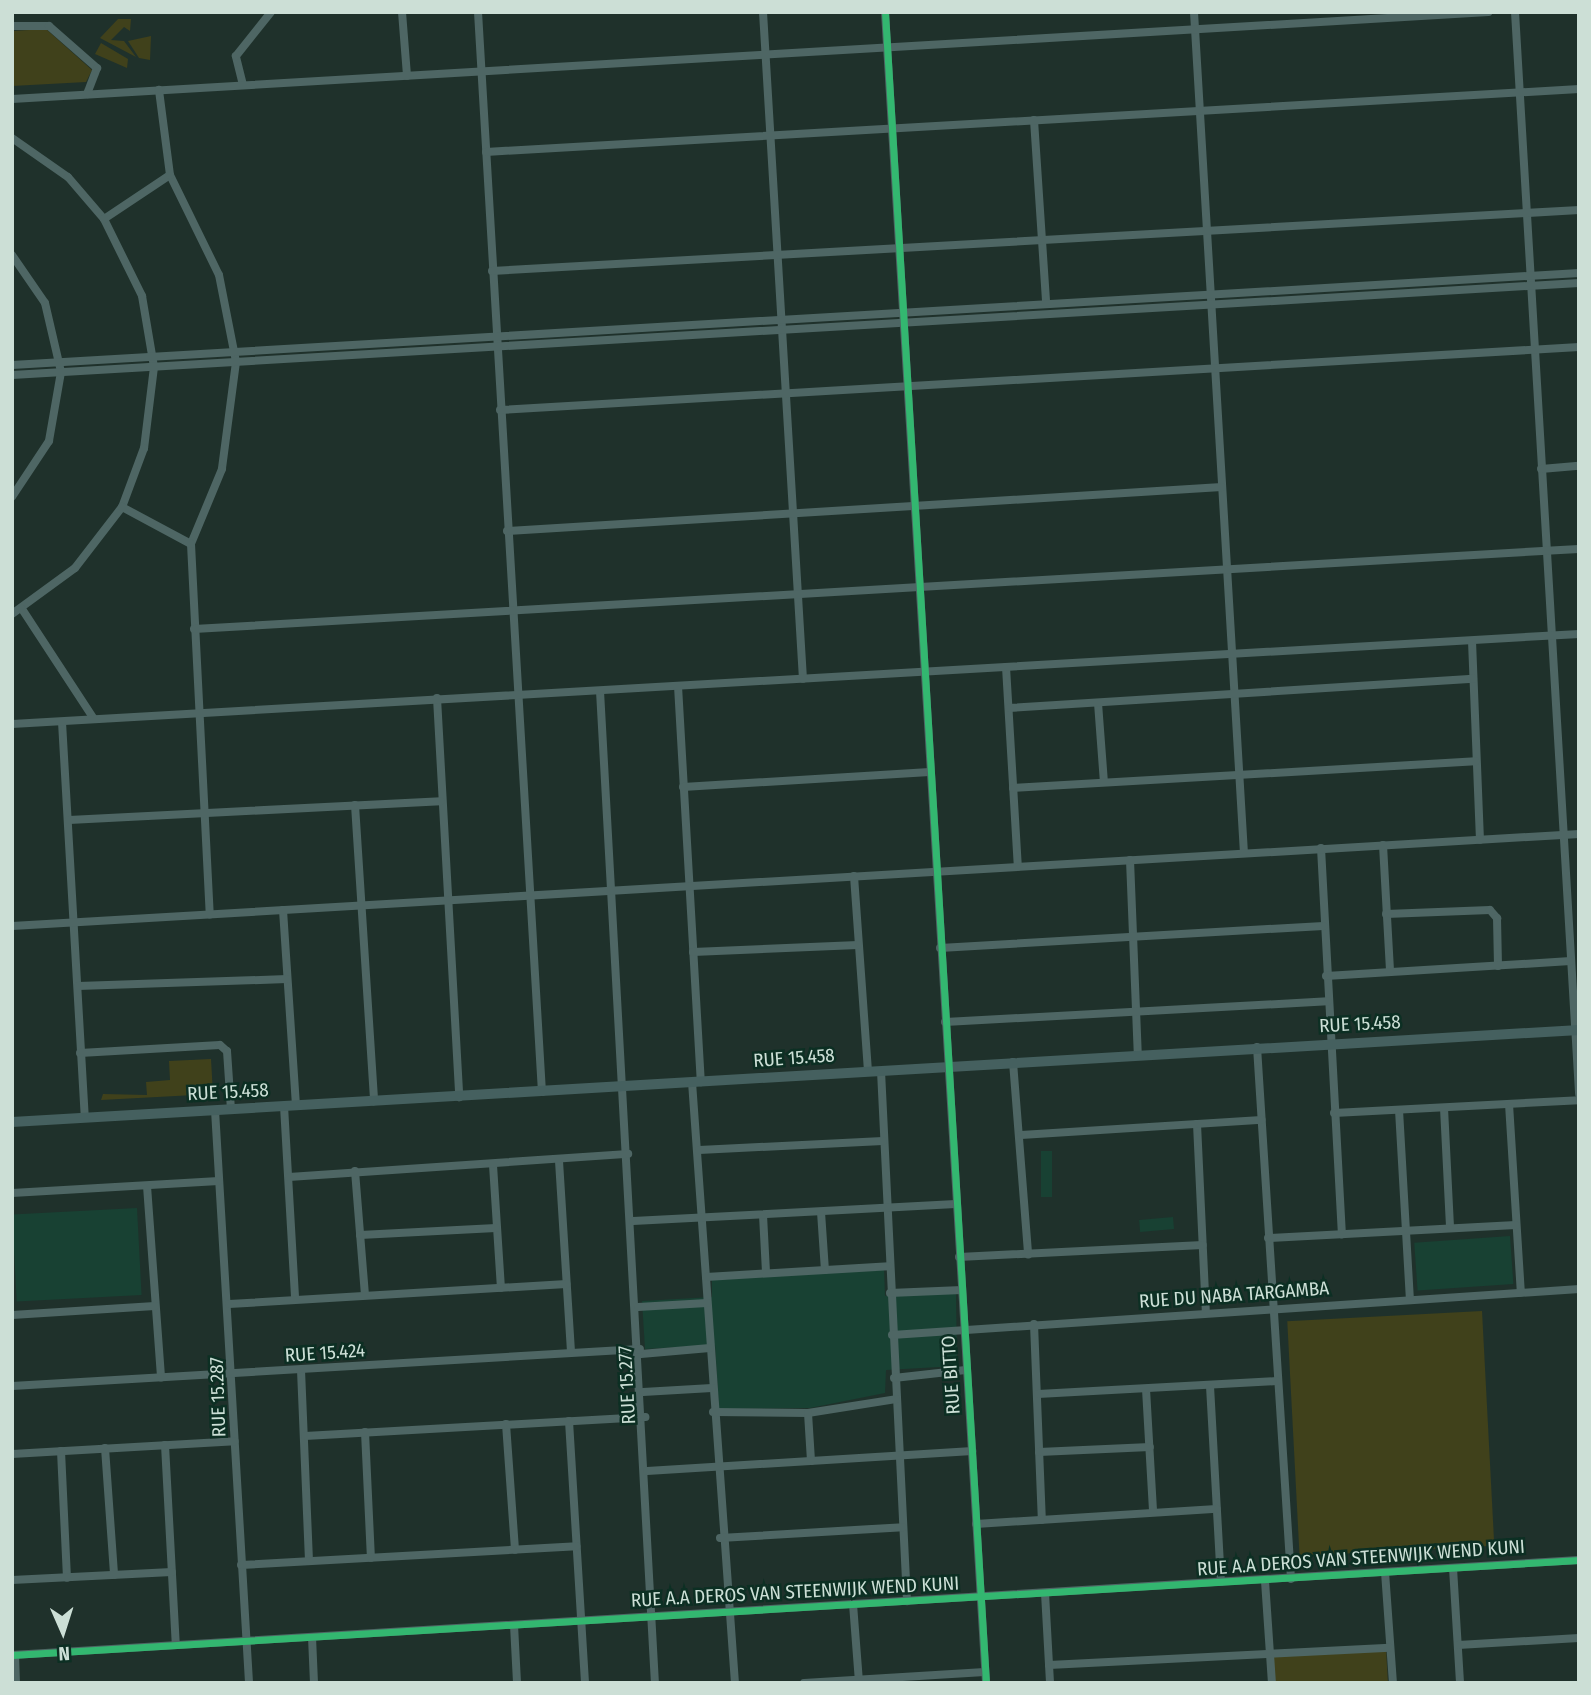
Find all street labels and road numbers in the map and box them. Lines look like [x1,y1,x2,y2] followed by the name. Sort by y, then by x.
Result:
[1319,1010,1401,1038] street label: RUE 15.458
[753,1044,835,1072] street label: RUE 15.458
[187,1078,269,1106] street label: RUE 15.458
[1138,1277,1330,1313] street label: RUE DU NABA TARGAMBA
[937,1335,965,1415] street label: RUE BITTO
[284,1339,366,1367] street label: RUE 15.424
[614,1345,640,1425] street label: RUE 15.277
[205,1356,231,1438] street label: RUE 15.287
[1196,1535,1526,1581] street label: RUE A.A DEROS VAN STEENWIJK WEND KUNI
[630,1572,960,1612] street label: RUE A.A DEROS VAN STEENWIJK WEND KUNI

